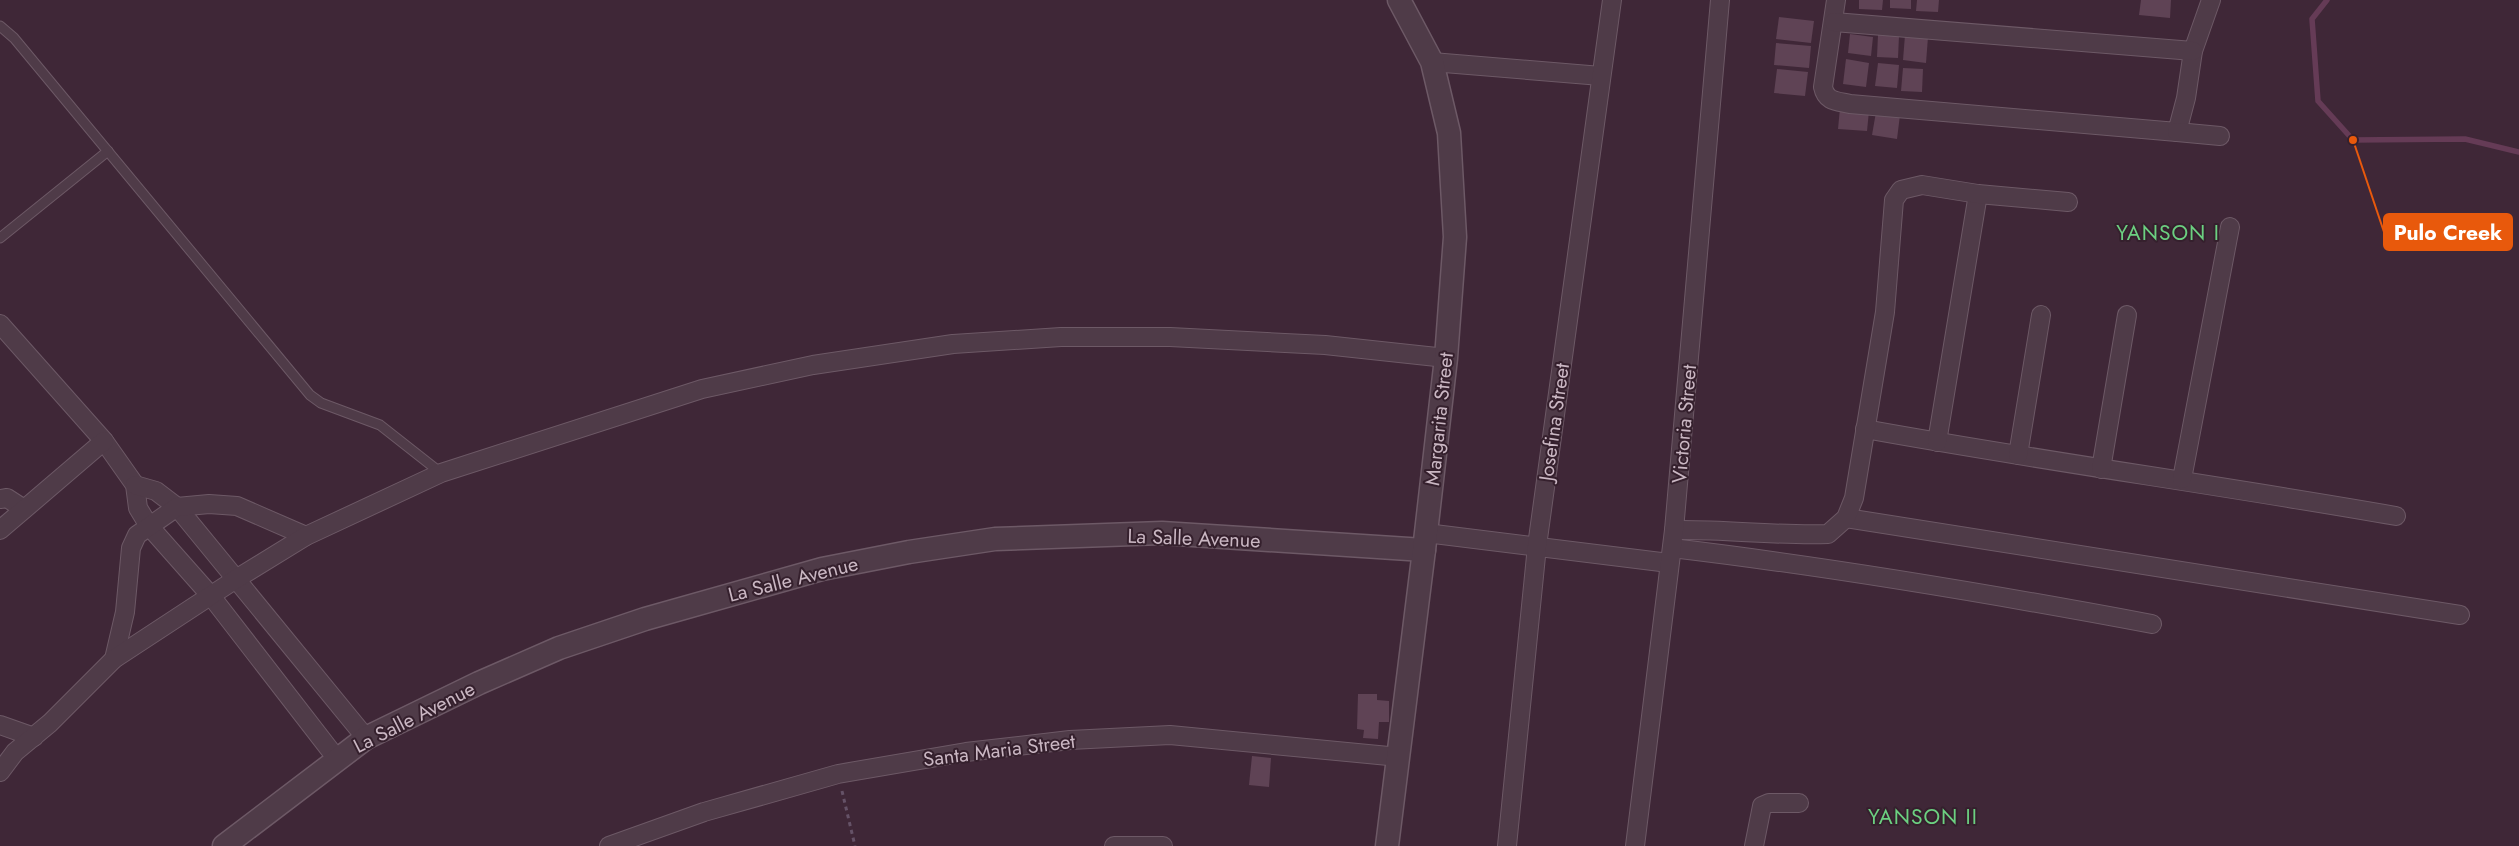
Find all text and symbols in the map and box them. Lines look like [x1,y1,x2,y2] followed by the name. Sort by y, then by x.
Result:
[2384,214,2512,250] callout: Pulo Creek
[2116,218,2220,248] district label: YANSON I
[2394,218,2502,248] text: Pulo Creek
[1418,351,1461,487] street label: Margarita Street
[1531,361,1577,486] street label: Josefina Street
[1665,363,1704,485] street label: Victoria Street
[1127,522,1261,555] street label: La Salle Avenue
[725,549,861,610] street label: La Salle Avenue
[348,674,480,761] street label: La Salle Avenue
[921,727,1077,774] street label: Santa Maria Street
[1868,802,1978,832] district label: YANSON II

